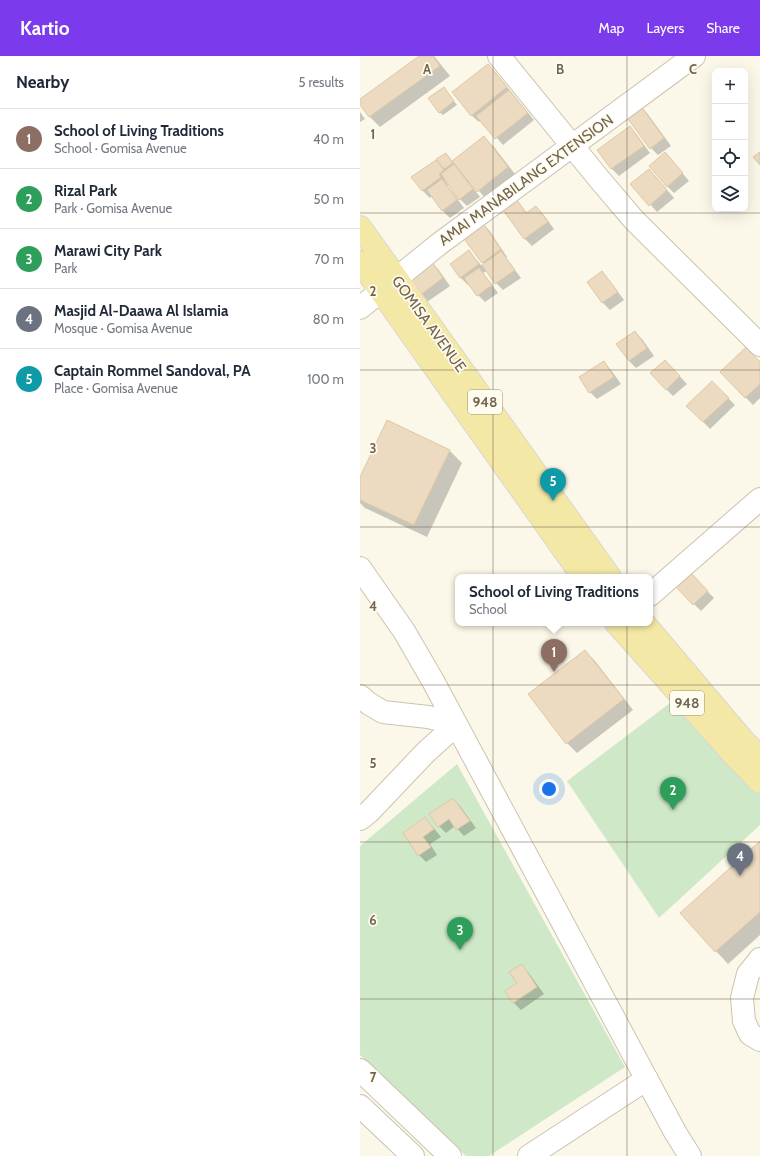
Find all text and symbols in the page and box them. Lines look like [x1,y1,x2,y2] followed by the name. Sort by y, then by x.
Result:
[20,17,69,40] text: Kartio
[599,19,624,37] text: Map
[646,19,684,37] text: Layers
[706,19,740,37] text: Share
[423,61,432,77] text: A
[556,61,564,77] text: B
[689,61,697,77] text: C
[712,68,748,212] map controls
[712,68,748,104] button: +
[16,72,69,92] text: Nearby
[298,74,344,90] text: 5 results
[712,104,748,140] button: −
[435,111,617,249] street label: AMAI MANABILANG EXTENSION
[54,122,224,140] text: School of Living Traditions
[371,126,375,142] text: 1
[27,131,31,147] text: 1
[313,131,344,147] text: 40 m
[54,140,187,156] text: School · Gomisa Avenue
[712,140,748,176] button: locate
[712,176,748,212] button: layers
[54,182,117,200] text: Rizal Park
[26,191,32,207] text: 2
[314,191,344,207] text: 50 m
[54,200,172,216] text: Park · Gomisa Avenue
[54,242,162,260] text: Marawi City Park
[25,251,33,267] text: 3
[314,251,344,267] text: 70 m
[54,260,77,276] text: Park
[388,272,470,376] street label: GOMISA AVENUE
[370,283,377,299] text: 2
[54,302,228,320] text: Masjid Al-Daawa Al Islamia
[25,311,33,327] text: 4
[313,311,344,327] text: 80 m
[54,320,192,336] text: Mosque · Gomisa Avenue
[54,362,251,380] text: Captain Rommel Sandoval, PA
[26,371,32,387] text: 5
[307,371,344,387] text: 100 m
[54,380,178,396] text: Place · Gomisa Avenue
[468,390,502,414] road number: 948
[369,440,377,456] text: 3
[540,468,566,501] pin: 5
[455,574,653,626] popup
[469,583,639,601] text: School of Living Traditions
[369,598,377,614] text: 4
[469,601,507,617] text: School
[541,639,567,672] pin: 1
[670,691,704,715] road number: 948
[370,755,377,771] text: 5
[660,777,686,810] pin: 2
[539,779,559,799] your location
[727,843,753,876] pin: 4
[369,912,377,928] text: 6
[447,917,473,950] pin: 3
[370,1069,377,1085] text: 7

